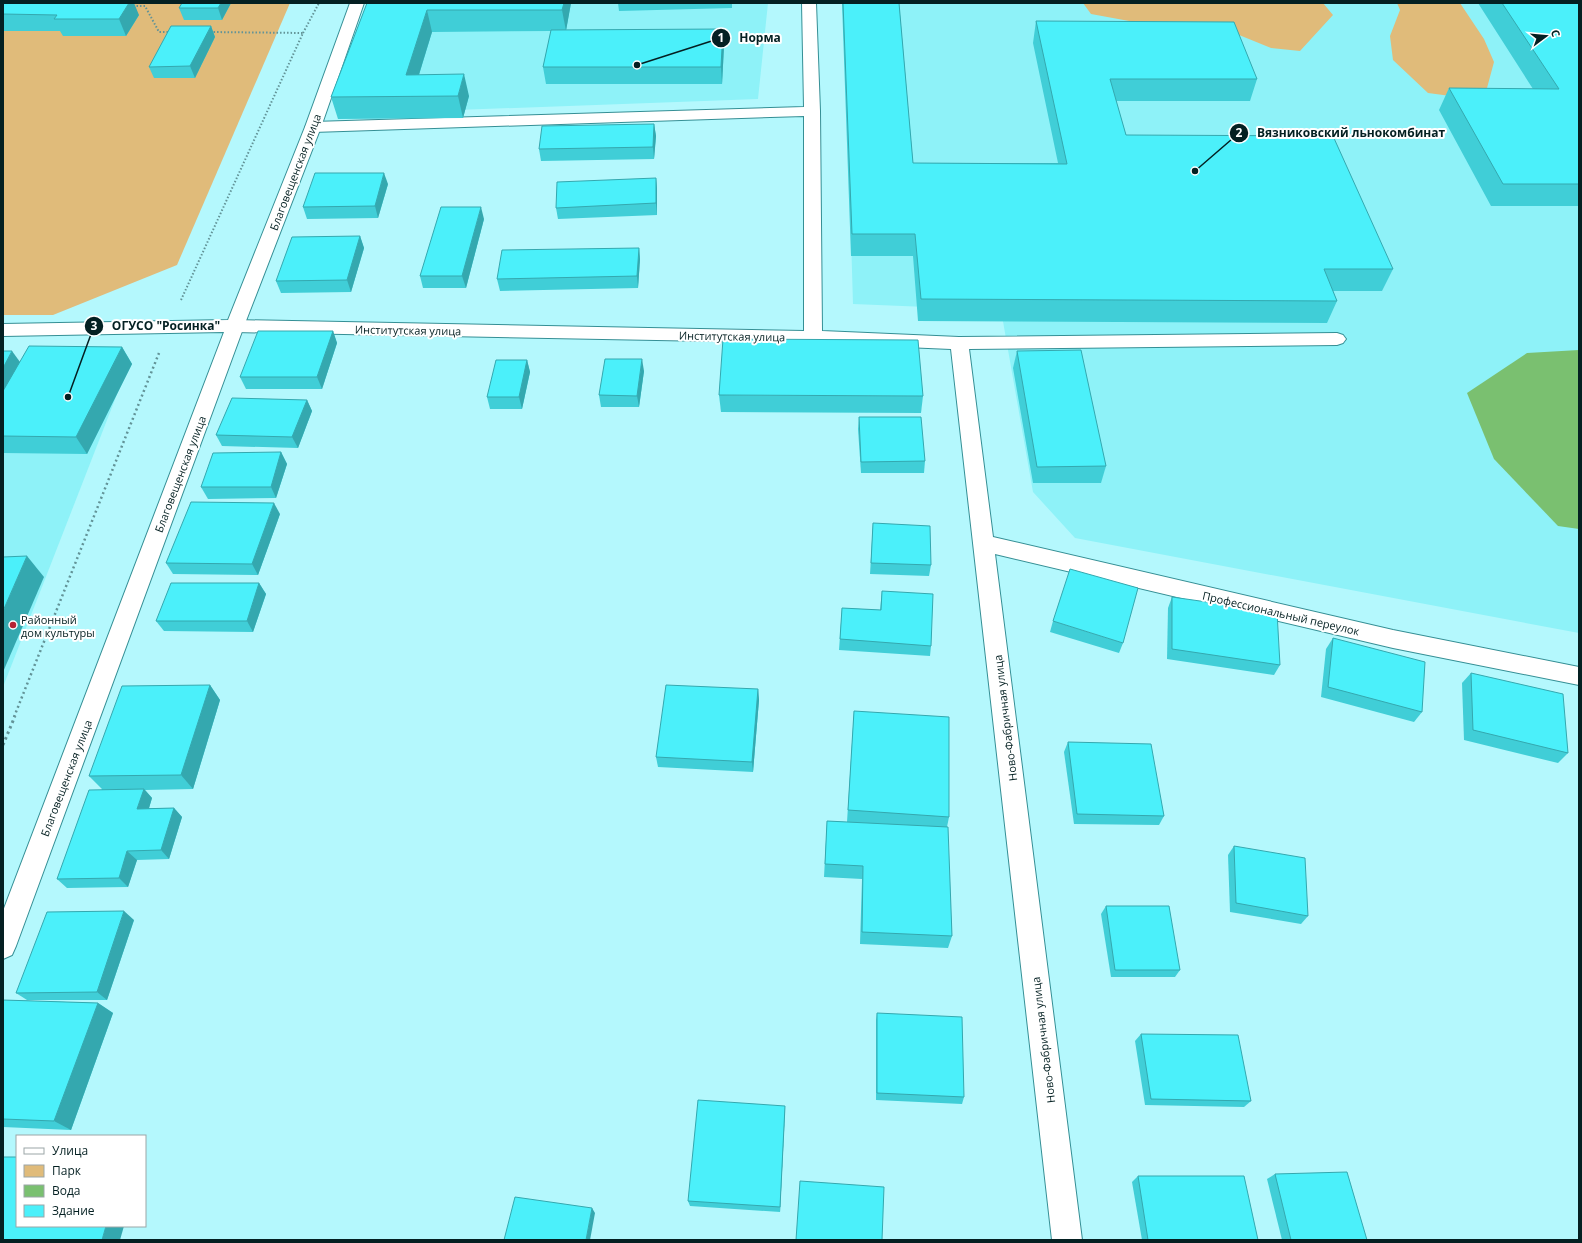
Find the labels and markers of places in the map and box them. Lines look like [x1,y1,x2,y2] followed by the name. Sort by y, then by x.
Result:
[711,26,789,50] callout: Норма
[1229,121,1453,145] callout: Вязниковский льнокомбинат
[84,314,229,338] callout: ОГУСО "Росинка"
[21,612,95,640] place label: Районный дом культуры
[8,620,18,630] marker: Районный дом культуры

